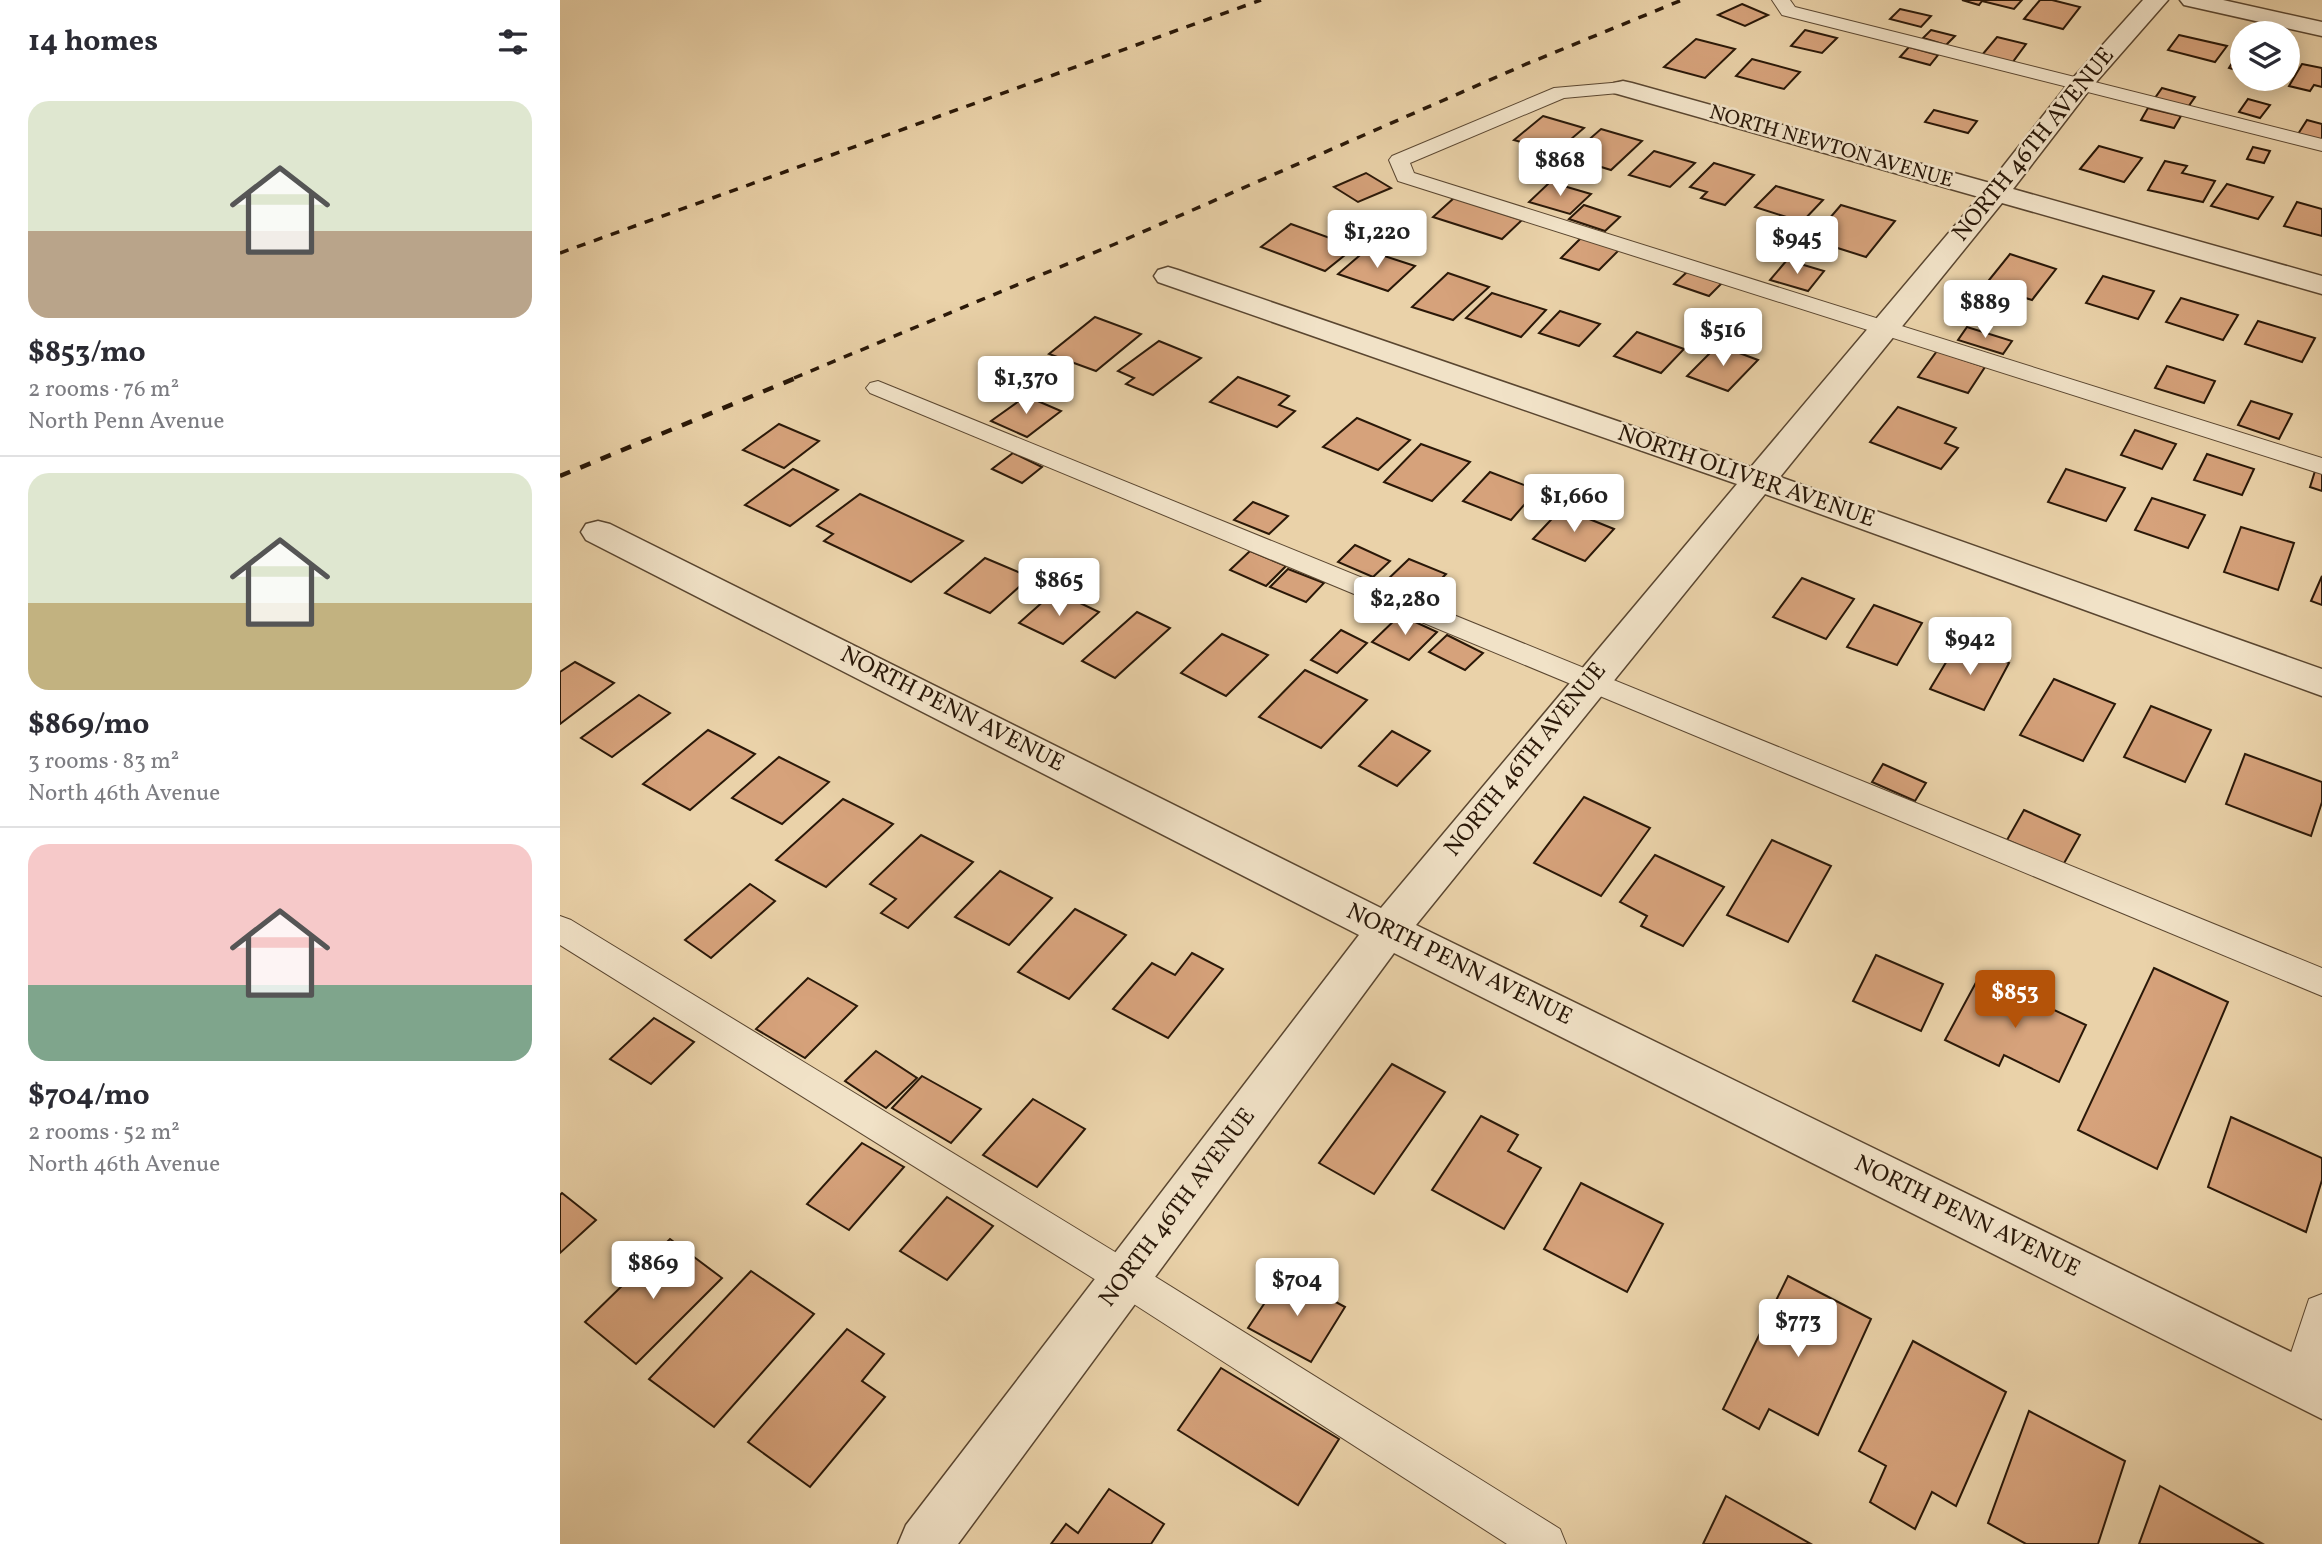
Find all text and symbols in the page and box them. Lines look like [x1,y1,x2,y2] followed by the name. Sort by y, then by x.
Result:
[28,21,158,63] text: 14 homes
[2230,21,2300,91] map controls
[2230,21,2300,91] button: layers
[494,23,532,61] icon: filters
[1945,40,2123,250] street label: NORTH 46TH AVENUE
[1706,98,1956,196] street label: NORTH NEWTON AVENUE
[1519,138,1601,198] pin: $868
[1535,145,1585,177] text: $868
[217,147,343,273] icon: home
[1320,210,1434,270] pin: $1,220
[1756,216,1838,276] pin: $945
[1344,217,1410,249] text: $1,220
[1772,223,1822,255] text: $945
[1944,280,2026,340] pin: $889
[1960,287,2010,319] text: $889
[1682,308,1764,368] pin: $516
[1700,315,1746,347] text: $516
[28,332,146,374] text: $853/mo
[969,356,1083,416] pin: $1,370
[994,363,1058,395] text: $1,370
[28,374,179,406] text: 2 rooms · 76 m²
[28,406,224,438] text: North Penn Avenue
[1613,417,1879,537] street label: NORTH OLIVER AVENUE
[1517,475,1631,534] pin: $1,660
[1540,481,1608,513] text: $1,660
[217,519,343,645] icon: home
[1018,558,1100,618] pin: $865
[1034,565,1084,597] text: $865
[1348,578,1462,637] pin: $2,280
[1370,584,1440,616] text: $2,280
[1929,618,2011,677] pin: $942
[1944,624,1996,656] text: $942
[834,639,1070,781] street label: NORTH PENN AVENUE
[1437,655,1615,865] street label: NORTH 46TH AVENUE
[28,704,150,746] text: $869/mo
[28,746,179,778] text: 3 rooms · 83 m²
[28,778,220,810] text: North 46th Avenue
[217,890,343,1016] icon: home
[1340,895,1578,1035] street label: NORTH PENN AVENUE
[1974,970,2056,1030] pin: $853
[1991,977,2039,1009] text: $853
[28,1075,150,1117] text: $704/mo
[1092,1101,1264,1315] street label: NORTH 46TH AVENUE
[28,1117,180,1149] text: 2 rooms · 52 m²
[1848,1147,2086,1287] street label: NORTH PENN AVENUE
[28,1149,220,1181] text: North 46th Avenue
[612,1242,694,1301] pin: $869
[628,1248,678,1280] text: $869
[1256,1258,1338,1318] pin: $704
[1272,1265,1322,1297] text: $704
[1757,1300,1839,1359] pin: $773
[1775,1306,1821,1338] text: $773

